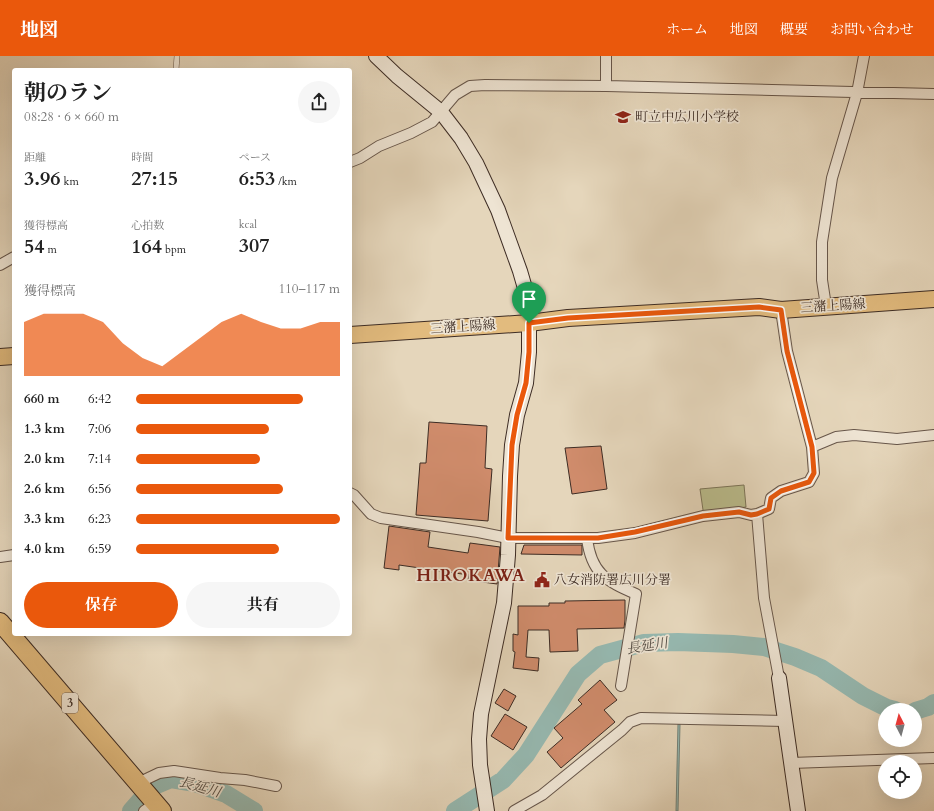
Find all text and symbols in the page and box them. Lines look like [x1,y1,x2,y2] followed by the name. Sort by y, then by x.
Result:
[20,17,58,43] text: 地図
[666,20,708,39] text: ホーム
[730,20,758,39] text: 地図
[780,20,808,39] text: 概要
[830,20,914,39] text: お問い合わせ
[24,78,112,108] text: 朝のラン
[298,81,340,123] button: share
[24,108,119,126] text: 08:28 · 6 × 660 m
[614,108,632,126] school or university icon: 町立中広川小学校
[635,108,739,126] place label: 町立中広川小学校
[24,150,46,165] text: 距離
[131,150,153,165] text: 時間
[239,150,271,165] text: ペース
[24,165,61,192] text: 3.96
[131,165,178,192] text: 27:15
[239,165,275,192] text: 6:53
[61,174,79,189] text: km
[275,174,297,189] text: /km
[239,217,257,232] text: kcal
[24,218,68,233] text: 獲得標高
[131,218,164,233] text: 心拍数
[239,232,269,259] text: 307
[24,233,45,260] text: 54
[131,233,162,260] text: 164
[45,242,57,257] text: m
[162,242,186,257] text: bpm
[278,280,340,298] text: 110–117 m
[24,282,76,300] text: 獲得標高
[512,282,546,323] pin
[518,288,540,310] icon: arrive
[800,295,866,317] street label: 三潴上陽線
[430,316,496,338] street label: 三潴上陽線
[24,390,59,408] text: 660 m
[88,390,111,408] text: 6:42
[24,420,65,438] text: 1.3 km
[88,420,111,438] text: 7:06
[24,450,65,468] text: 2.0 km
[88,450,111,468] text: 7:14
[24,480,65,498] text: 2.6 km
[88,480,111,498] text: 6:56
[24,510,65,528] text: 3.3 km
[88,510,111,528] text: 6:23
[24,540,65,558] text: 4.0 km
[88,540,111,558] text: 6:59
[416,564,526,587] district label: HIROKAWA
[533,571,551,589] public building icon: 八女消防署広川分署
[554,571,671,589] place label: 八女消防署広川分署
[24,582,178,628] button: 保存
[186,582,340,628] button: 共有
[625,633,671,659] water label: 長延川
[62,693,78,713] road number: 3
[878,703,922,747] north arrow
[878,703,922,799] map controls
[878,755,922,799] button: locate
[177,772,225,802] water label: 長延川

